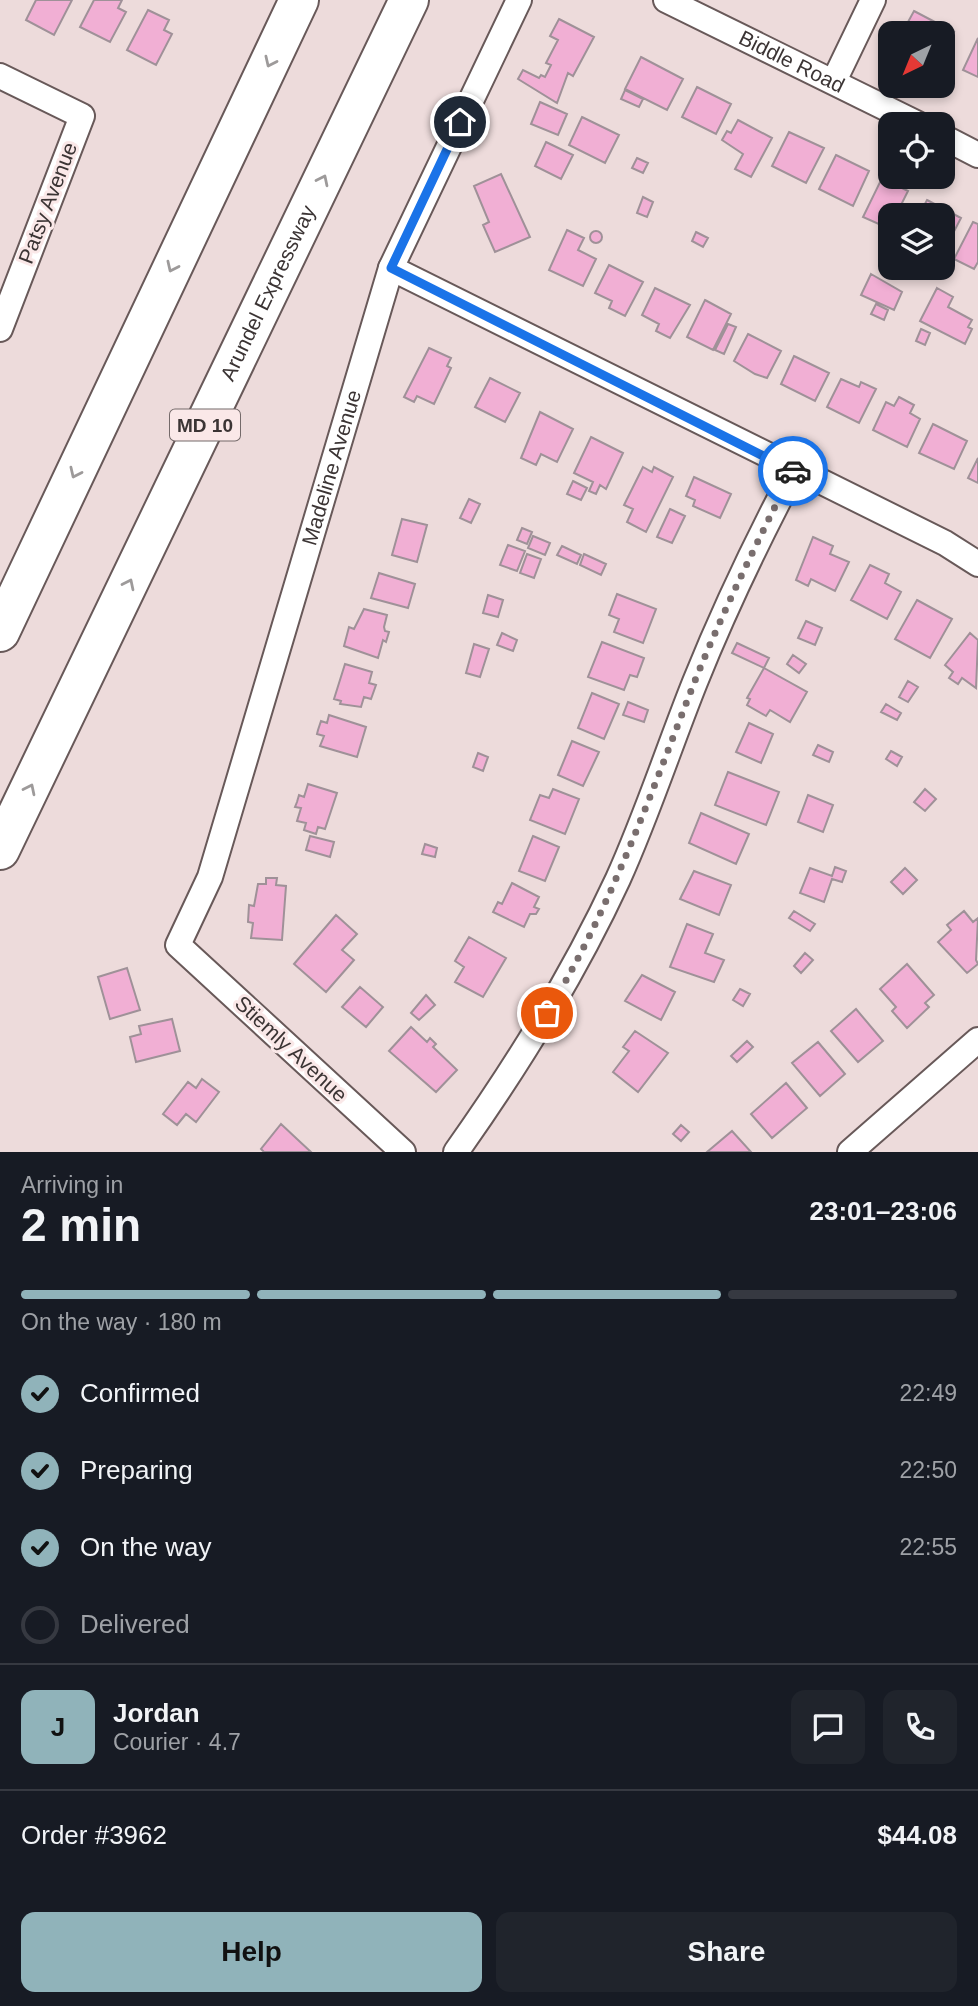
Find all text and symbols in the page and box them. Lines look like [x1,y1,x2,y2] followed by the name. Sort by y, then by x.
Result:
[878,21,956,98] north arrow
[878,21,955,280] map controls
[735,26,848,97] street label: Biddle Road
[264,55,278,67] one-way arrow
[430,92,490,152] pin
[441,103,479,141] icon: home
[878,112,955,189] button: locate
[14,139,81,267] street label: Patsy Avenue
[315,175,329,187] one-way arrow
[216,201,320,384] street label: Arundel Expressway
[878,203,955,280] button: layers
[167,260,181,272] one-way arrow
[297,387,365,548] street label: Madeline Avenue
[170,410,240,440] road number: MD 10
[758,436,828,506] courier
[774,452,812,490] icon: car
[69,466,83,478] one-way arrow
[120,579,134,591] one-way arrow
[21,784,35,796] one-way arrow
[517,983,577,1043] pin
[231,991,352,1106] street label: Stiemly Avenue
[528,994,566,1032] icon: bag
[21,1172,123,1198] text: Arriving in
[810,1196,957,1226] text: 23:01–23:06
[21,1199,141,1251] text: 2 min
[21,1309,222,1335] text: On the way · 180 m
[21,1375,59,1413] icon: check
[80,1378,200,1408] text: Confirmed
[899,1380,957,1406] text: 22:49
[21,1452,59,1490] icon: check
[80,1455,193,1485] text: Preparing
[899,1457,957,1483] text: 22:50
[21,1529,59,1567] icon: check
[80,1532,212,1562] text: On the way
[899,1534,957,1560] text: 22:55
[80,1609,190,1639] text: Delivered
[791,1690,865,1764] button: chat
[883,1690,957,1764] button: phone
[113,1698,200,1728] text: Jordan
[51,1712,65,1742] text: J
[113,1729,241,1755] text: Courier · 4.7
[21,1820,167,1850] text: Order #3962
[877,1820,957,1850] text: $44.08
[21,1912,482,1992] button: Help
[496,1912,957,1992] button: Share

